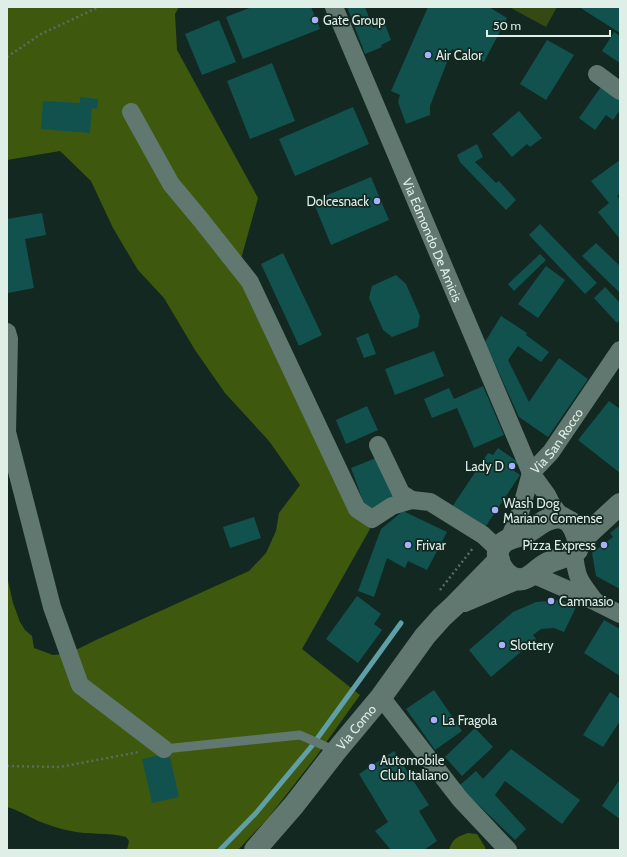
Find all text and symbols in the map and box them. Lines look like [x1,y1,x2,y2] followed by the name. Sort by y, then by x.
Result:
[323,12,386,28] place label: Gate Group
[487,12,610,38] scale bar
[310,15,320,25] marker: Gate Group
[493,18,521,33] text: 50 m
[436,47,483,63] place label: Air Calor
[423,50,433,60] marker: Air Calor
[399,176,466,305] street label: Via Edmondo De Amicis
[306,193,369,209] place label: Dolcesnack
[372,196,382,206] marker: Dolcesnack
[527,405,586,477] street label: Via San Rocco
[465,458,504,474] place label: Lady D
[507,461,517,471] marker: Lady D
[503,495,603,526] place label: Wash Dog Mariano Comense
[490,505,500,515] marker: Wash Dog Mariano Comense
[416,537,447,553] place label: Frivar
[523,537,597,553] place label: Pizza Express
[403,540,413,550] marker: Frivar
[599,540,609,550] marker: Pizza Express
[559,593,613,609] place label: Camnasio
[546,596,556,606] marker: Camnasio
[510,637,554,653] place label: Slottery
[497,640,507,650] marker: Slottery
[332,701,379,753] street label: Via Como
[442,712,498,728] place label: La Fragola
[429,715,439,725] marker: La Fragola
[380,752,448,783] place label: Automobile Club Italiano
[367,762,377,772] marker: Automobile Club Italiano

